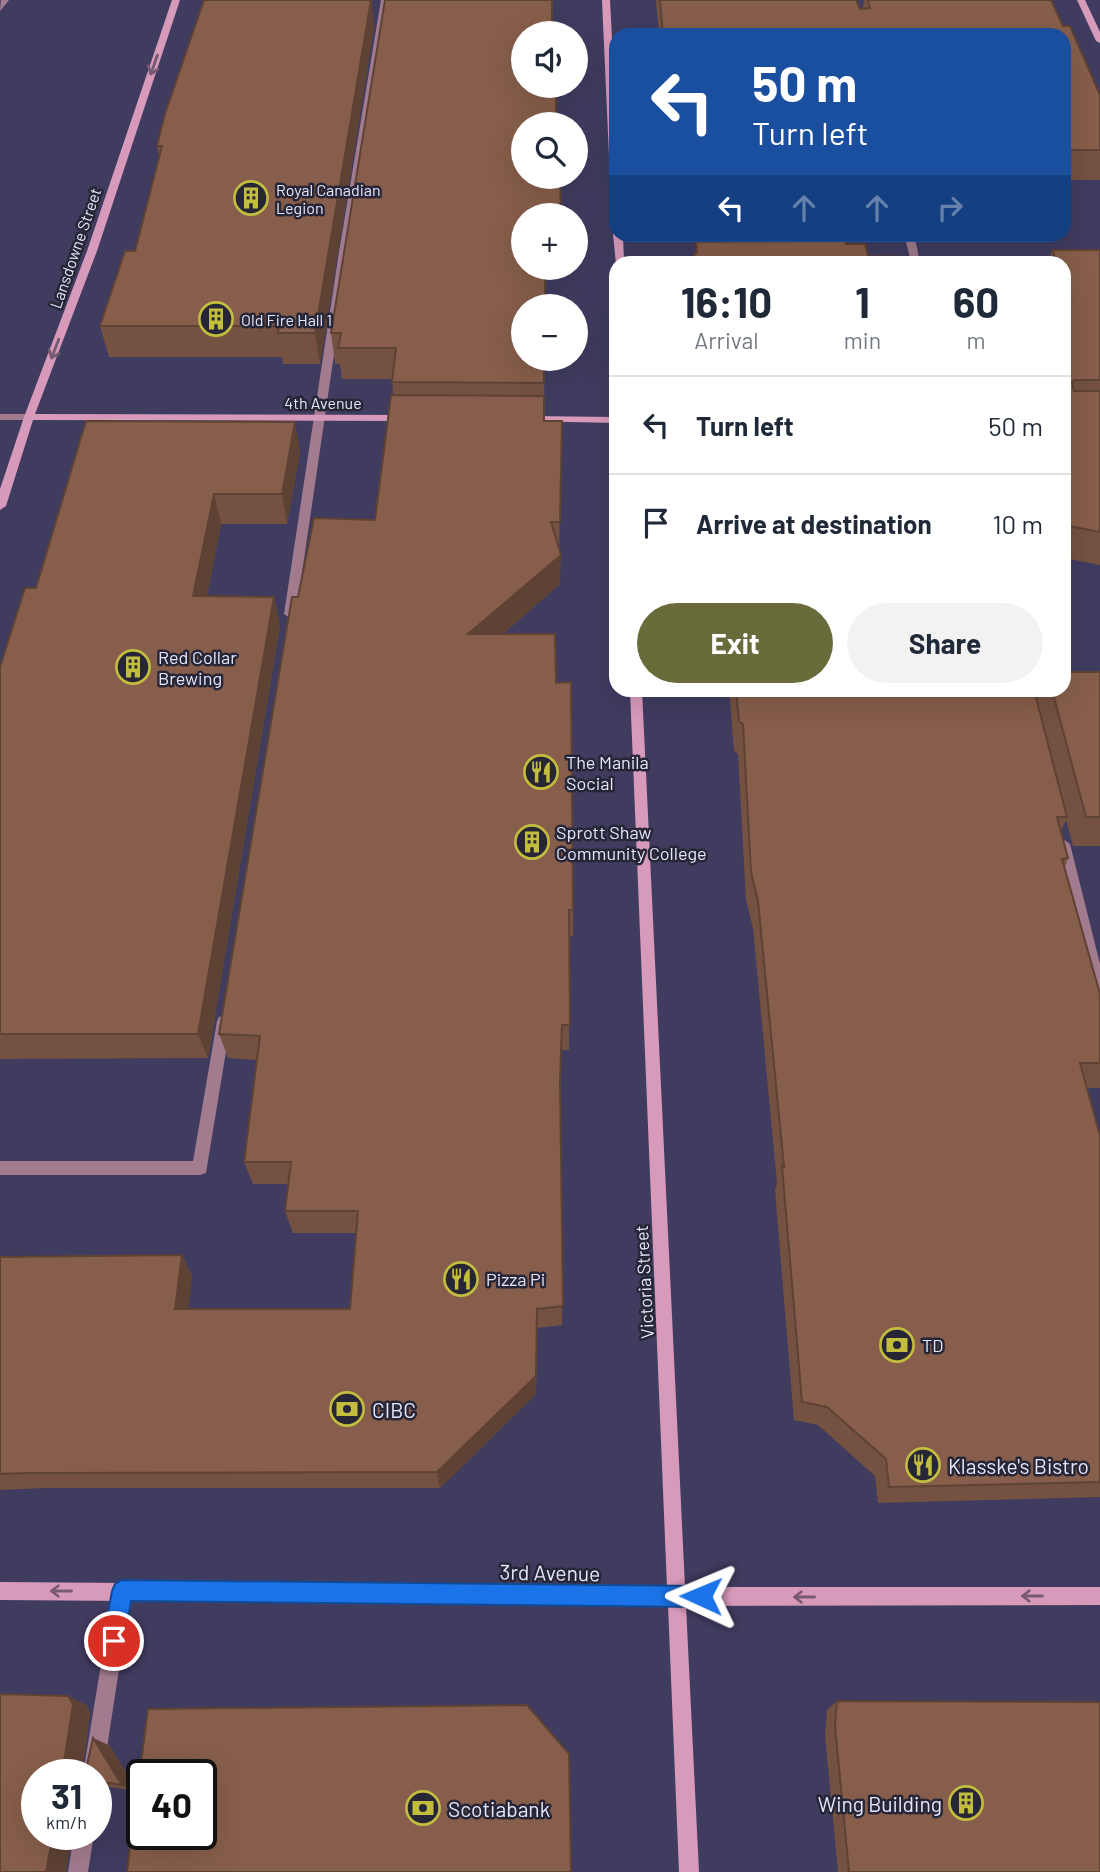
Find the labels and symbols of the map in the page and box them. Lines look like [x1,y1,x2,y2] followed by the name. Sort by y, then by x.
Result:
[147,53,159,75] one-way arrow
[232,179,270,217] building icon: Royal Canadian Legion
[276,180,381,217] place label: Royal Canadian Legion
[45,185,105,311] street label: Lansdowne Street
[197,300,235,338] building icon: Old Fire Hall 1
[241,310,332,329] place label: Old Fire Hall 1
[48,337,61,359] one-way arrow
[284,393,362,412] street label: 4th Avenue
[158,646,237,689] place label: Red Collar Brewing
[114,648,152,686] building icon: Red Collar Brewing
[566,751,649,794] place label: The Manila Social
[522,753,560,791] restaurant icon: The Manila Social
[556,821,707,864] place label: Sprott Shaw Community College
[513,823,551,861] building icon: Sprott Shaw Community College
[630,1225,658,1339] street label: Victoria Street
[442,1260,480,1298] restaurant icon: Pizza Pi
[486,1268,545,1290] place label: Pizza Pi
[878,1326,916,1364] bank icon: TD
[922,1334,943,1356] place label: TD
[328,1390,366,1428] bank icon: CIBC
[372,1397,416,1422] place label: CIBC
[904,1446,942,1484] restaurant icon: Klasske's Bistro
[948,1453,1089,1478] place label: Klasske's Bistro
[499,1559,601,1585] street label: 3rd Avenue
[664,1559,738,1633] position arrow
[50,1584,73,1598] one-way arrow
[1021,1589,1044,1603] one-way arrow
[793,1590,816,1604] one-way arrow
[84,1611,144,1671] pin
[126,1759,217,1850] speed limit sign: 40
[947,1784,985,1822] building icon: Wing Building
[404,1789,442,1827] bank icon: Scotiabank
[818,1791,942,1816] place label: Wing Building
[448,1796,550,1821] place label: Scotiabank

